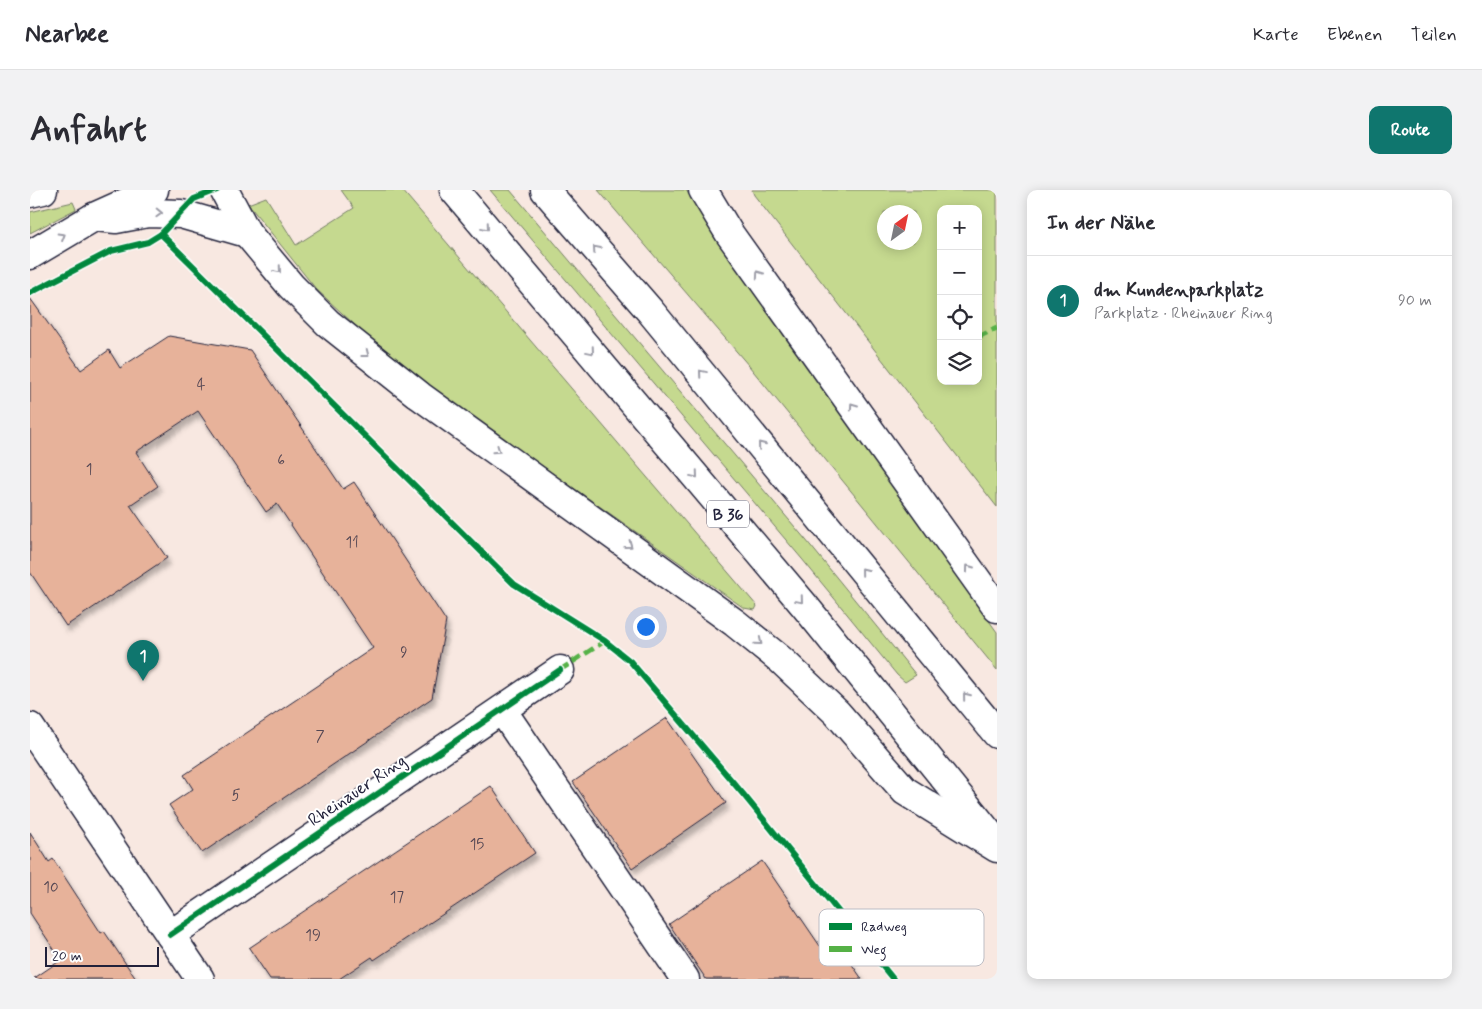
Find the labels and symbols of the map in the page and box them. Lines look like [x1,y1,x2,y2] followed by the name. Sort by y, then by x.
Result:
[877,205,922,250] north arrow
[156,208,164,218] one-way arrow
[480,221,488,230] one-way arrow
[57,232,66,242] one-way arrow
[593,246,602,255] one-way arrow
[273,265,282,274] one-way arrow
[756,270,765,280] one-way arrow
[585,345,594,354] one-way arrow
[360,348,369,356] one-way arrow
[699,370,707,379] one-way arrow
[197,375,206,395] house number: 4
[850,403,859,412] one-way arrow
[757,441,766,450] one-way arrow
[491,444,501,453] one-way arrow
[277,451,285,471] house number: 6
[86,460,92,480] house number: 1
[690,470,699,479] one-way arrow
[707,500,749,528] road number: B 36
[345,533,359,553] house number: 11
[623,539,632,549] one-way arrow
[966,564,975,574] one-way arrow
[860,567,869,576] one-way arrow
[794,594,802,603] one-way arrow
[633,614,659,640] your location
[753,637,762,645] one-way arrow
[127,640,159,681] pin: 1
[400,643,408,663] house number: 9
[963,693,972,702] one-way arrow
[315,727,325,747] house number: 7
[304,749,412,833] street label: Rheinauer Ring
[231,786,241,806] house number: 5
[470,835,484,855] house number: 15
[43,878,59,898] house number: 10
[390,888,405,908] house number: 17
[819,909,984,966] legend
[861,918,907,936] text: Radweg
[305,926,321,946] house number: 19
[861,941,887,961] text: Weg
[45,944,159,967] scale bar

